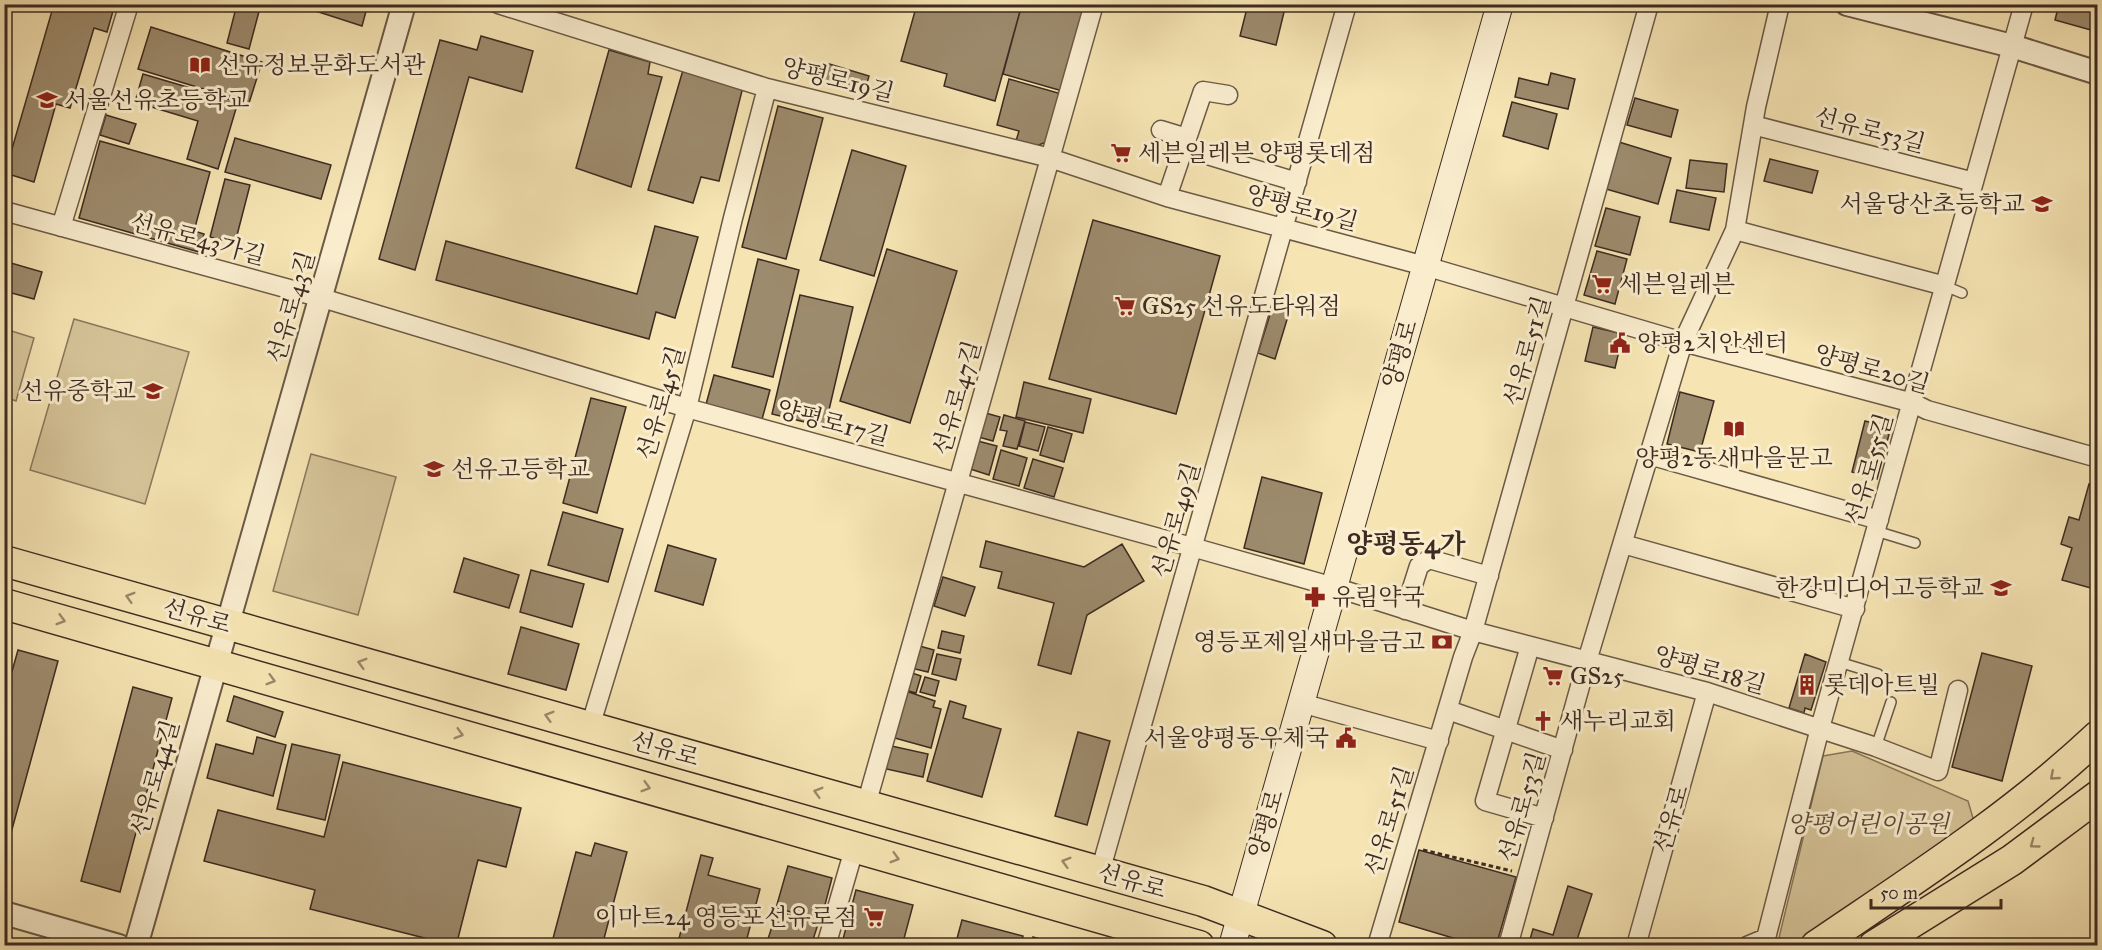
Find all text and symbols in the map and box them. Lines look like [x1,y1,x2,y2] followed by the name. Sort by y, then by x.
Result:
[217,50,426,80] place label: 선유정보문화도서관
[779,52,897,108] street label: 양평로19길
[188,53,212,77] library icon: 선유정보문화도서관
[64,85,249,115] place label: 서울선유초등학교
[35,88,59,112] school or university icon: 서울선유초등학교
[1811,101,1929,159] street label: 선유로53길
[1138,138,1375,168] place label: 세븐일레븐 양평롯데점
[1109,141,1133,165] supermarket icon: 세븐일레븐 양평롯데점
[1243,179,1361,237] street label: 양평로19길
[1840,189,2025,219] place label: 서울당산초등학교
[2030,192,2054,216] school or university icon: 서울당산초등학교
[127,207,269,271] street label: 선유로43가길
[261,247,321,367] street label: 선유로43길
[1619,269,1735,299] place label: 세븐일레븐
[1590,272,1614,296] supermarket icon: 세븐일레븐
[1142,291,1340,321] place label: GS25 선유도타워점
[1497,292,1557,410] street label: 선유로51길
[1113,294,1137,318] supermarket icon: GS25 선유도타워점
[1376,316,1424,392] street label: 양평로
[1637,328,1788,358] place label: 양평2치안센터
[1608,331,1632,355] public building icon: 양평2치안센터
[926,337,988,459] street label: 선유로47길
[1811,338,1933,400] street label: 양평로20길
[630,343,692,463] street label: 선유로45길
[20,376,136,406] place label: 선유중학교
[141,379,165,403] school or university icon: 선유중학교
[774,394,892,452] street label: 양평로17길
[1839,410,1899,528] street label: 선유로55길
[1722,417,1746,441] library icon: 양평2동새마을문고
[1635,443,1833,473] place label: 양평2동새마을문고
[451,454,590,484] place label: 선유고등학교
[422,457,446,481] school or university icon: 선유고등학교
[1145,459,1207,581] street label: 선유로49길
[1346,527,1467,560] district label: 양평동4가
[1775,573,1984,603] place label: 한강미디어고등학교
[1989,576,2013,600] school or university icon: 한강미디어고등학교
[1332,582,1425,612] place label: 유림약국
[1303,585,1327,609] pharmacy icon: 유림약국
[125,592,135,604] one-way arrow
[159,592,235,640] street label: 선유로
[55,613,66,625] one-way arrow
[1193,627,1425,657] place label: 영등포제일새마을금고
[1430,630,1454,654] bank icon: 영등포제일새마을금고
[1651,640,1769,700] street label: 양평로18길
[357,657,367,670] one-way arrow
[1570,661,1624,691] place label: GS25
[1541,664,1565,688] supermarket icon: GS25
[1824,670,1940,700] place label: 롯데아트빌
[265,673,276,685] one-way arrow
[1795,673,1819,697] building icon: 롯데아트빌
[1560,706,1676,736] place label: 새누리교회
[1531,709,1555,733] church icon: 새누리교회
[544,711,555,723] one-way arrow
[124,716,186,840] street label: 선유로44길
[1144,723,1329,753] place label: 서울양평동우체국
[627,725,703,773] street label: 선유로
[1334,726,1358,750] public building icon: 서울양평동우체국
[453,727,464,739] one-way arrow
[1492,748,1552,866] street label: 선유로53길
[1358,762,1420,880] street label: 선유로51길
[2050,768,2061,779] one-way arrow
[641,780,651,792] one-way arrow
[1647,781,1695,857] street label: 선유로
[1242,786,1290,862] street label: 양평로
[813,787,823,799] one-way arrow
[1787,809,1951,839] park label: 양평어린이공원
[2030,837,2041,848] one-way arrow
[889,851,899,863] one-way arrow
[1061,857,1072,869] one-way arrow
[1094,857,1170,905] street label: 선유로
[1871,872,2002,910] scale bar
[1880,882,1918,904] text: 50 m
[595,902,857,932] place label: 이마트24 영등포선유로점
[862,905,886,929] supermarket icon: 이마트24 영등포선유로점

